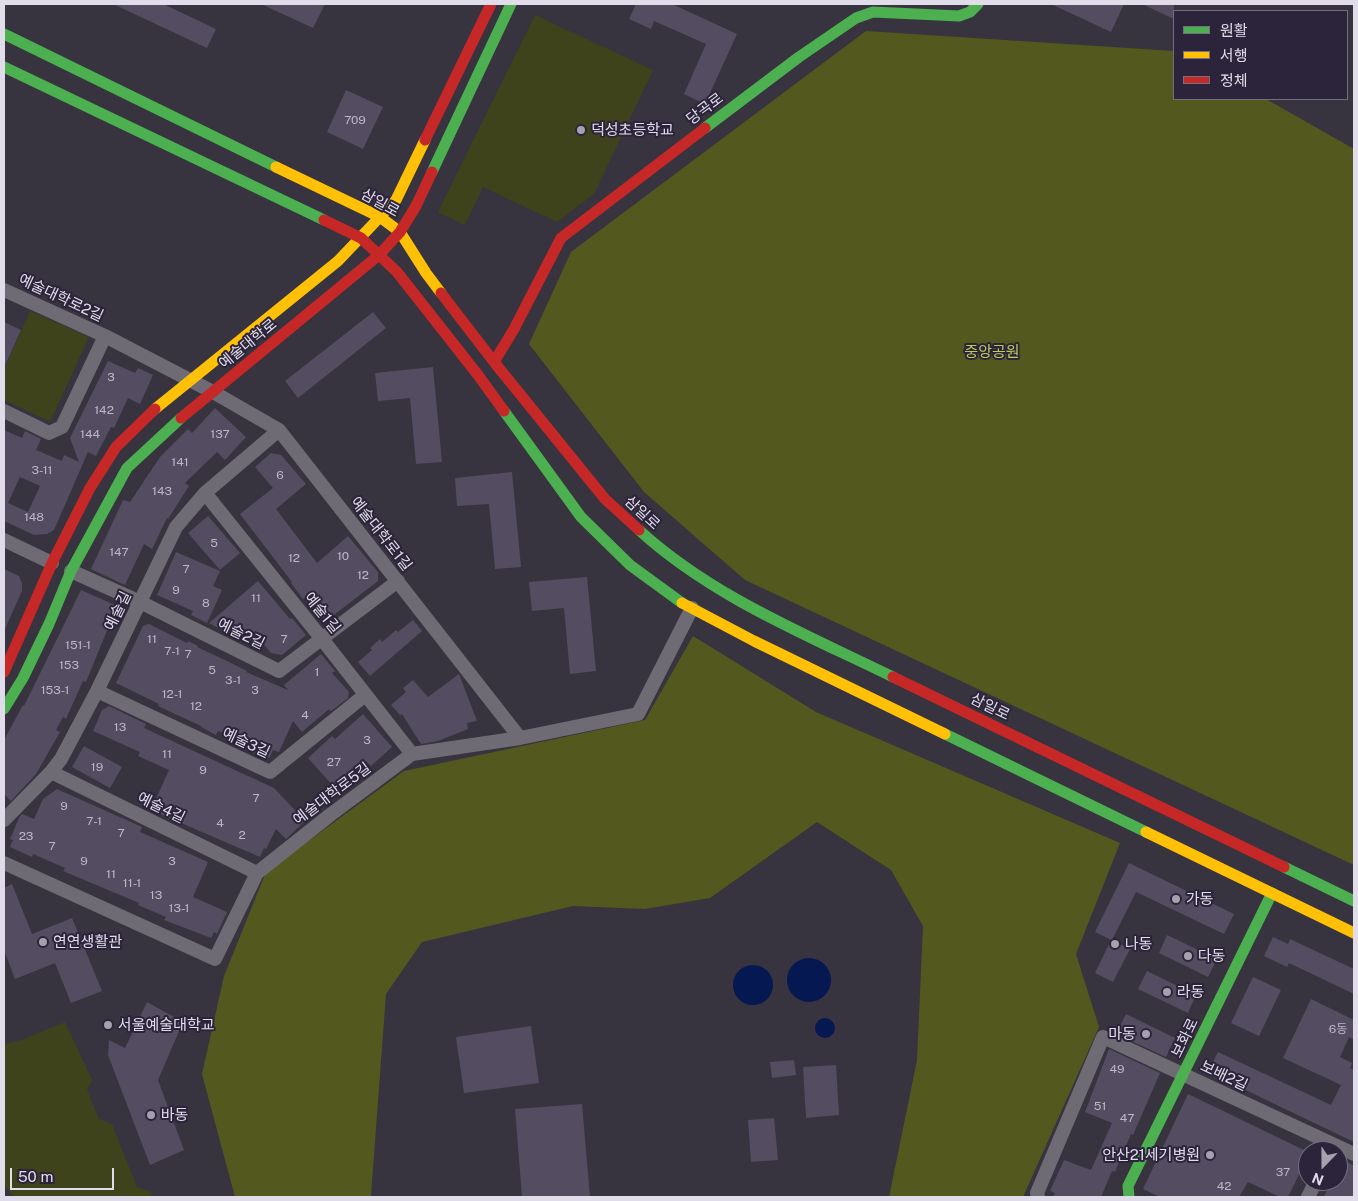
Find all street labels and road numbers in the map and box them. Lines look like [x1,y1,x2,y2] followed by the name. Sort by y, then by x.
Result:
[683,89,727,129] street label: 당곡로
[358,185,402,221] street label: 삼일로
[16,270,106,326] street label: 예술대학로2길
[216,315,280,373] street label: 예술대학로
[621,492,663,534] street label: 삼일로
[347,493,415,575] street label: 예술대학로1길
[101,588,135,634] street label: 예술길
[300,589,344,637] street label: 예술1길
[214,615,268,653] street label: 예술2길
[967,690,1013,724] street label: 삼일로
[219,724,273,762] street label: 예술3길
[290,759,374,829] street label: 예술대학로5길
[134,789,188,827] street label: 예술4길
[1168,1015,1202,1061] street label: 보화로
[1197,1057,1251,1095] street label: 보배2길

